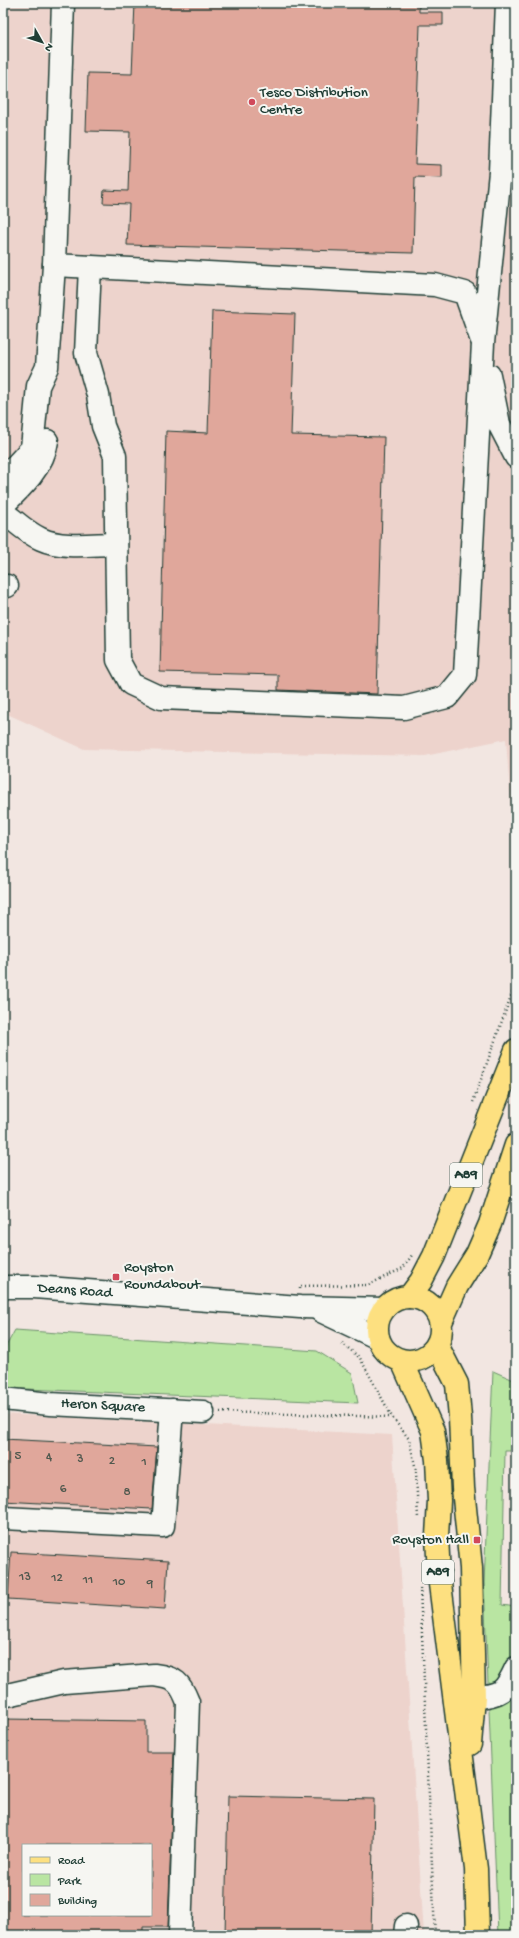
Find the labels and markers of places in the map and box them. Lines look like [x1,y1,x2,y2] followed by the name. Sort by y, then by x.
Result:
[259,84,368,119] place label: Tesco Distribution Centre
[247,97,257,107] marker: Tesco Distribution Centre
[124,1259,202,1294] place label: Royston Roundabout
[111,1272,121,1282] marker: Royston Roundabout
[392,1531,469,1549] place label: Royston Hall
[472,1535,482,1545] marker: Royston Hall

